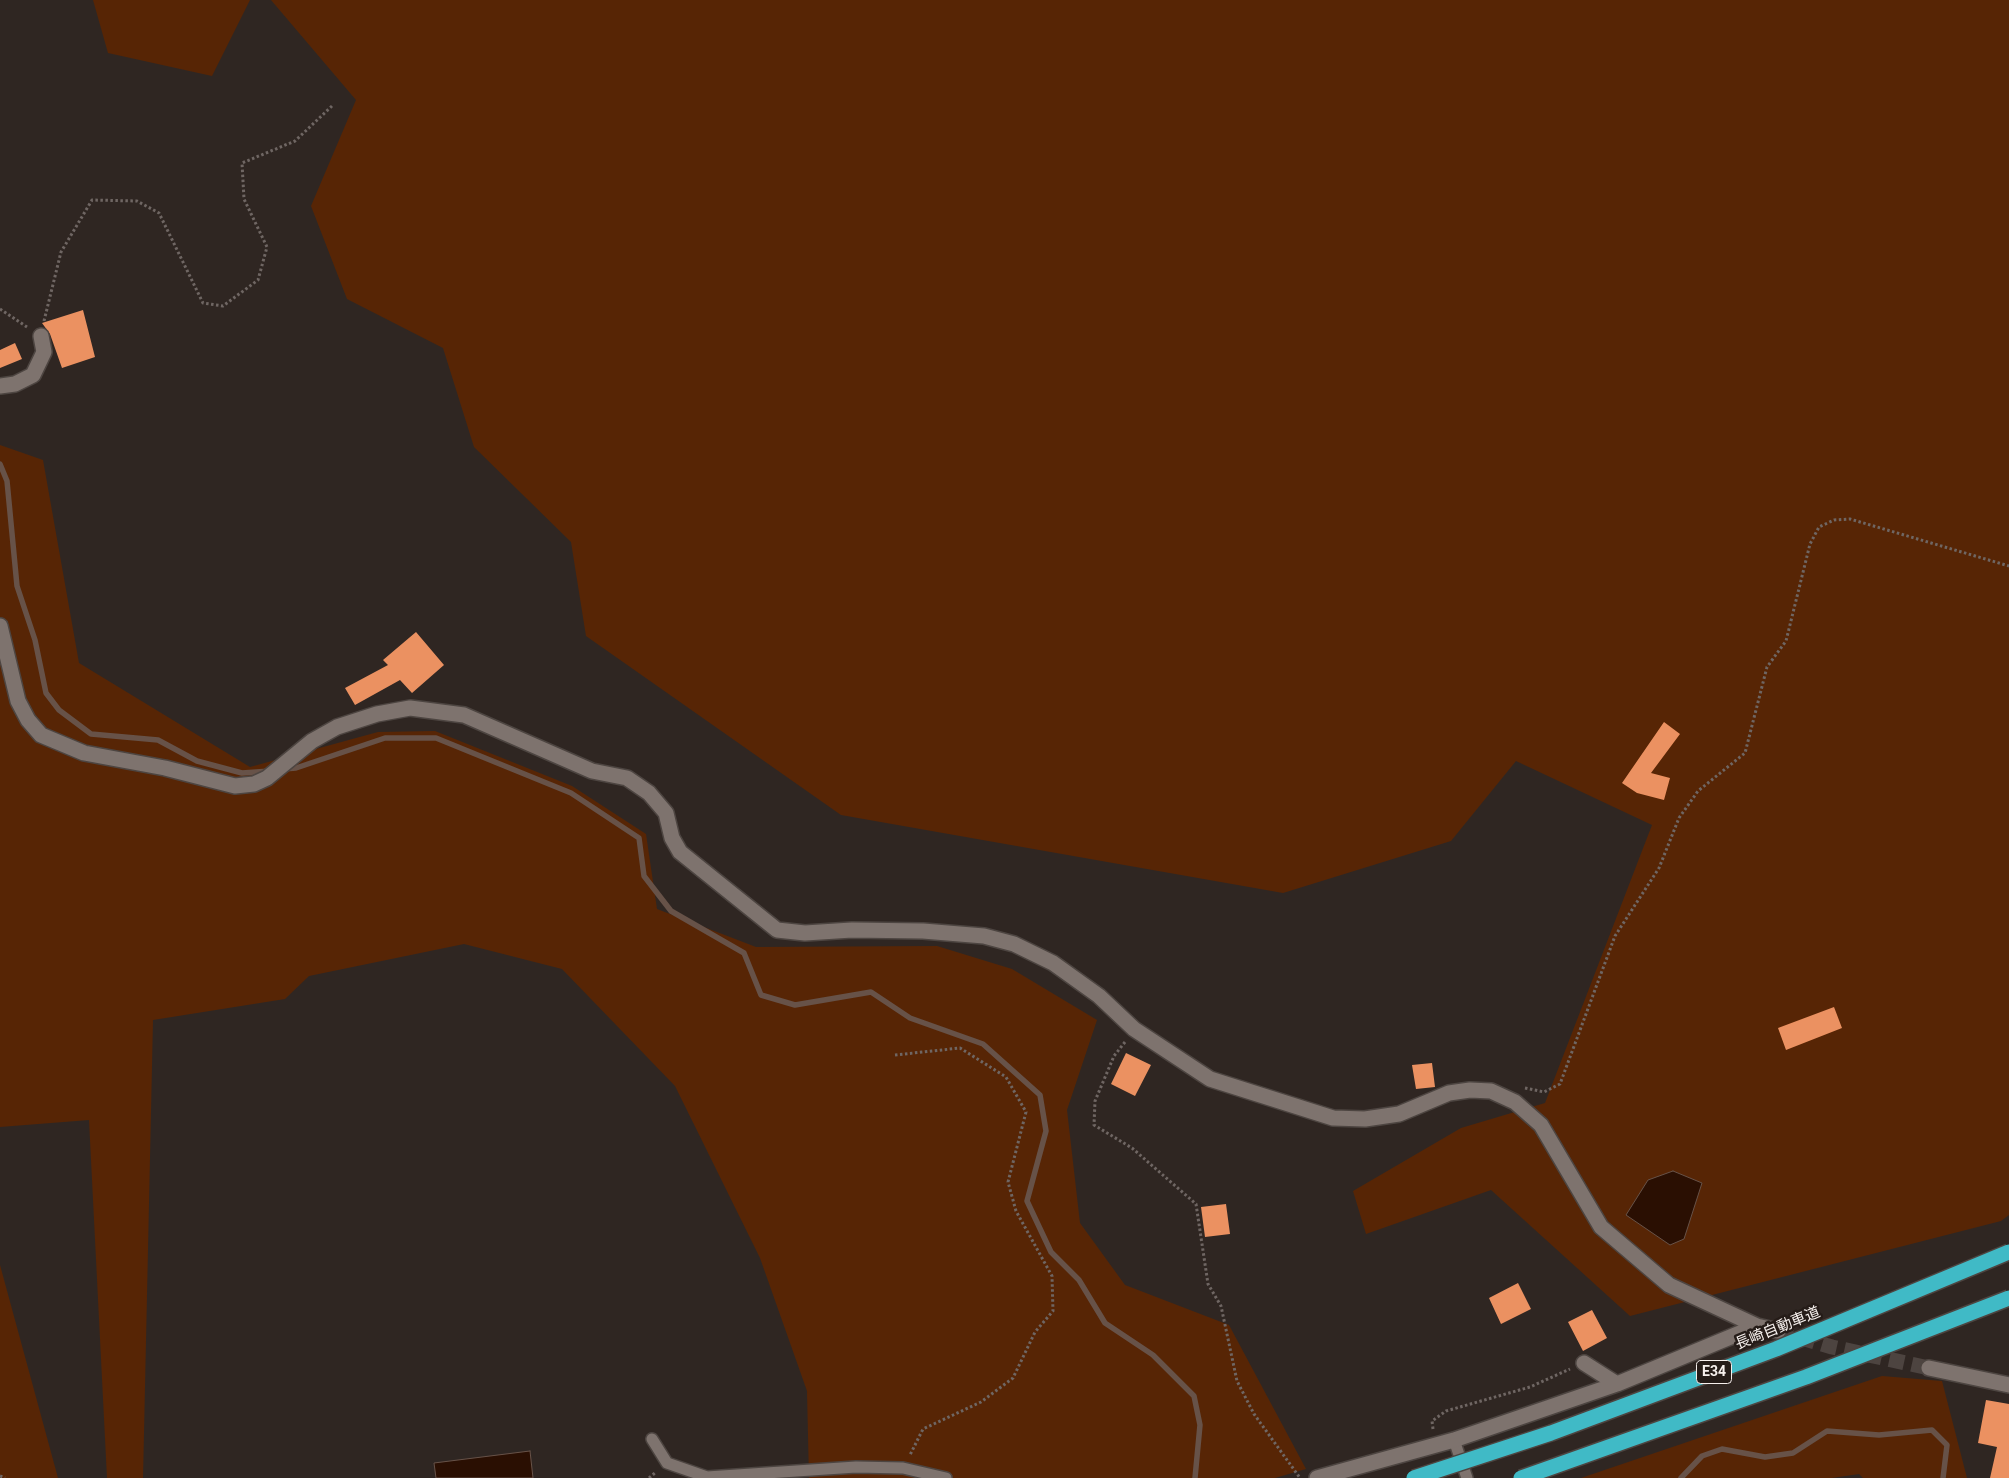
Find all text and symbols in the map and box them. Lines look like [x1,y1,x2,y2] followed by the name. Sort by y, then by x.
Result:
[1733,1304,1823,1354] street label: 長崎自動車道
[1696,1360,1732,1384] road number: E34

